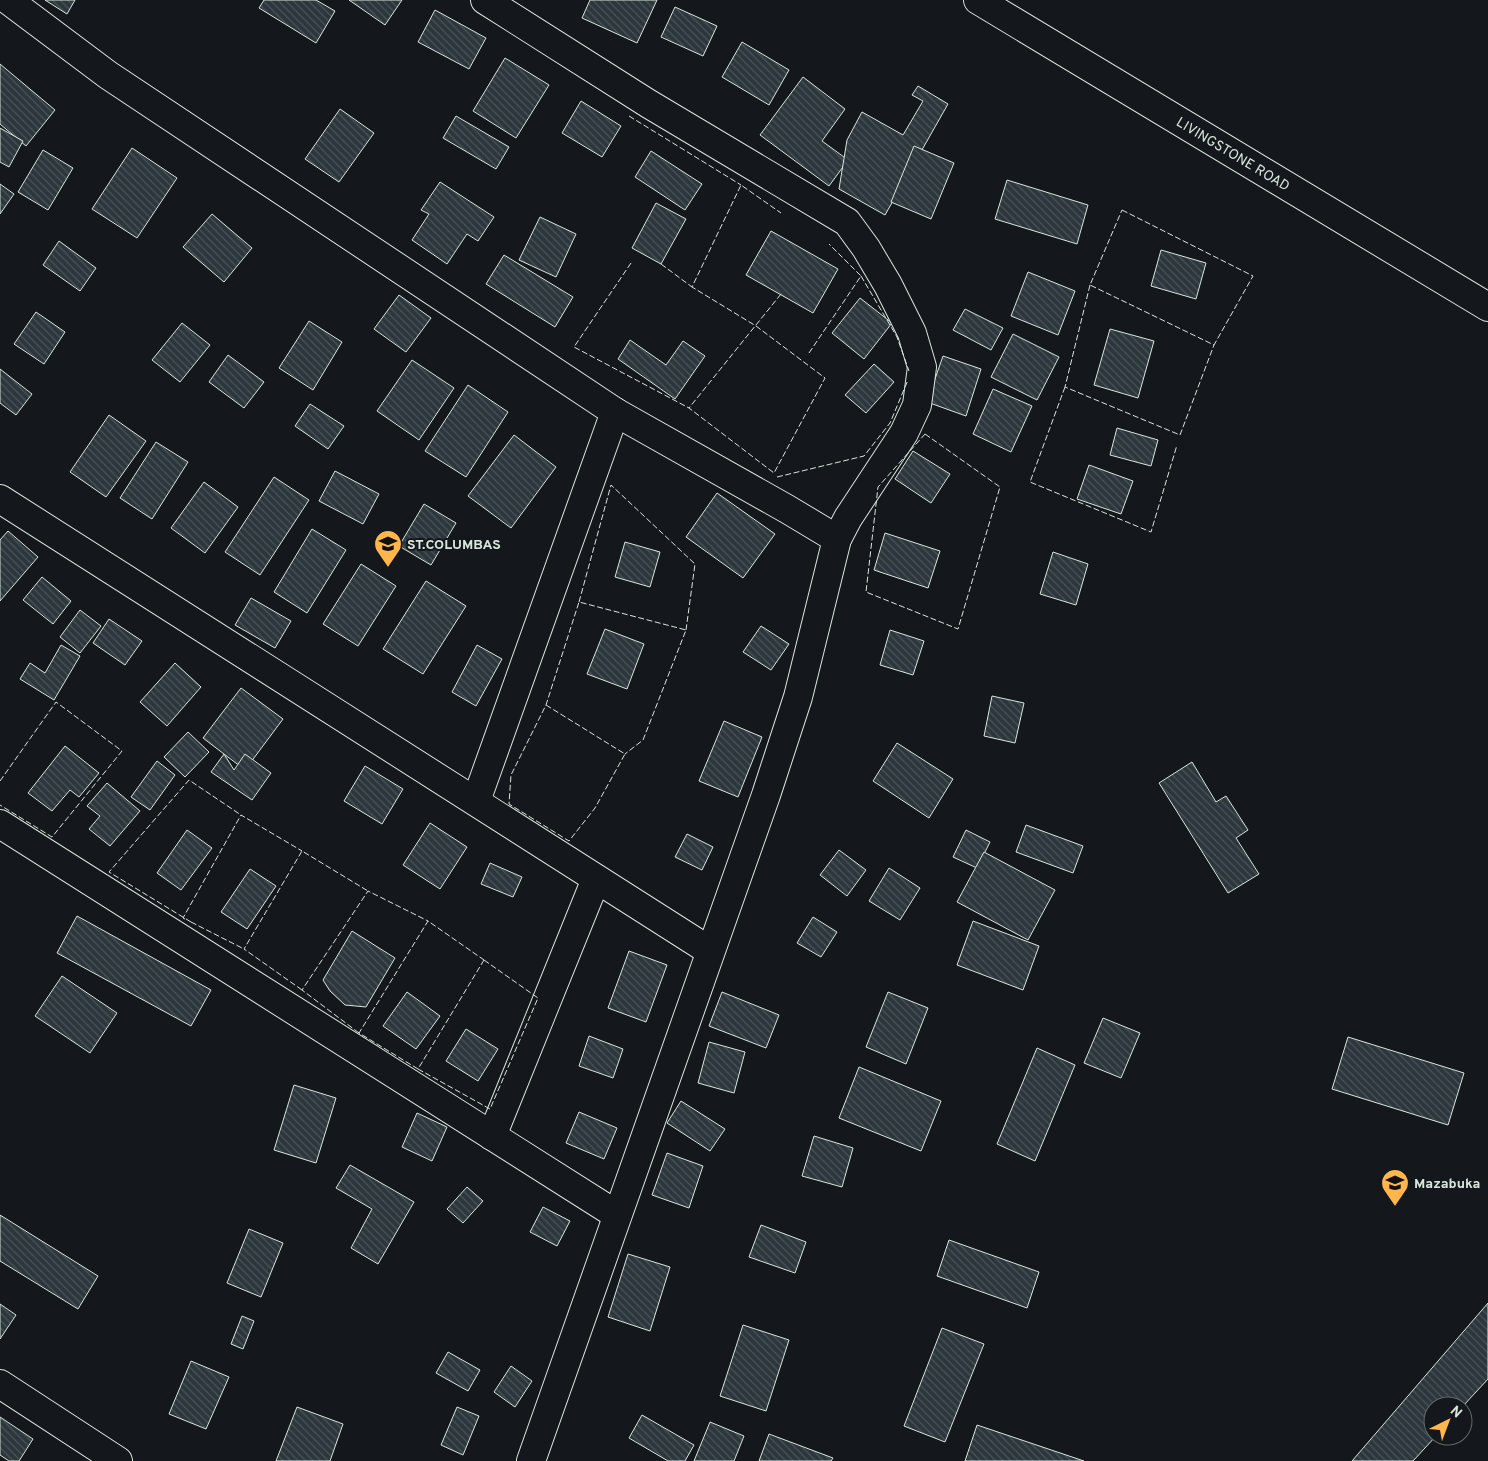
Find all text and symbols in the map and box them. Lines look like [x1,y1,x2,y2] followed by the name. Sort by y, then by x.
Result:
[1173,114,1292,196] street label: LIVINGSTONE ROAD
[373,529,403,568] school or university icon: ST.COLUMBAS
[407,537,501,554] place label: ST.COLUMBAS
[1380,1168,1410,1207] school or university icon: Mazabuka
[1414,1176,1480,1193] place label: Mazabuka
[1423,1396,1473,1446] north arrow
[1446,1403,1465,1422] text: N

